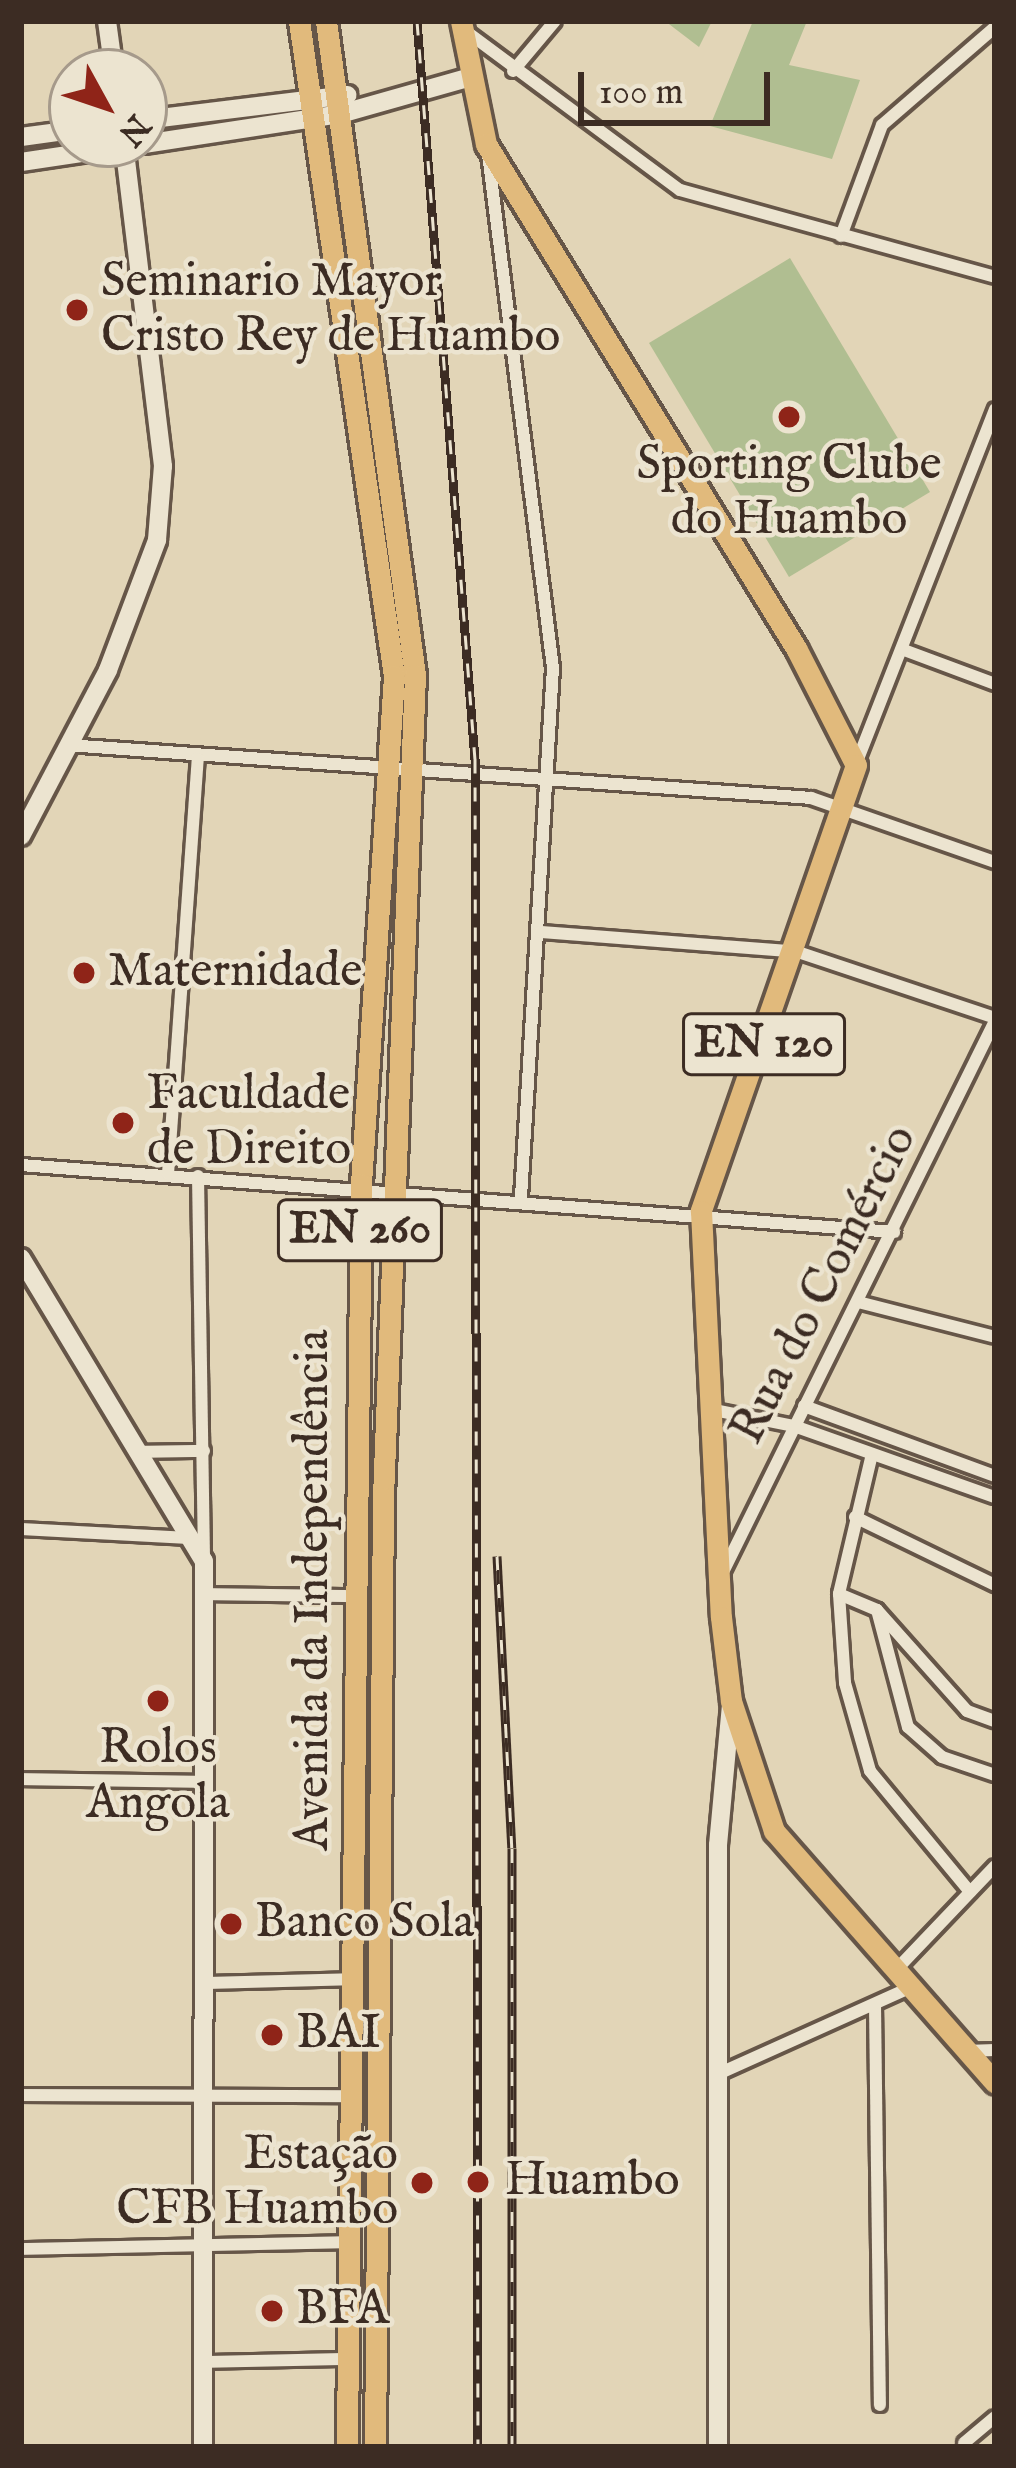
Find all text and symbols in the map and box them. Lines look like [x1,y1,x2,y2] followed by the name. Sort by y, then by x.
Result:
[48,48,168,168] north arrow
[584,48,776,122] scale bar
[599,70,683,116] text: 100 m
[108,105,159,154] text: N
[101,253,560,366] place label: Seminario Mayor Cristo Rey de Huambo
[64,297,90,323] marker: Seminario Mayor Cristo Rey de Huambo
[776,404,802,430] marker: Sporting Clube do Huambo
[636,436,942,549] place label: Sporting Clube do Huambo
[108,944,362,1002] place label: Maternidade
[71,960,97,986] marker: Maternidade
[680,1005,848,1083] road number: EN 120
[147,1066,351,1179] place label: Faculdade de Direito
[110,1110,136,1136] marker: Faculdade de Direito
[720,1116,930,1454] street label: Rua do Comércio
[276,1191,444,1269] road number: EN 260
[286,1329,344,1851] street label: Avenida da Independência
[145,1688,171,1714] marker: Rolos Angola
[86,1720,230,1833] place label: Rolos Angola
[255,1895,474,1953] place label: Banco Sola
[218,1911,244,1937] marker: Banco Sola
[296,2006,381,2064] place label: BAI
[259,2022,285,2048] marker: BAI
[116,2126,398,2239] place label: Estação CFB Huambo
[505,2153,680,2211] place label: Huambo
[462,2166,494,2198] marker: Huambo
[409,2170,435,2196] marker: Estação CFB Huambo
[296,2282,389,2340] place label: BFA
[259,2298,285,2324] marker: BFA

